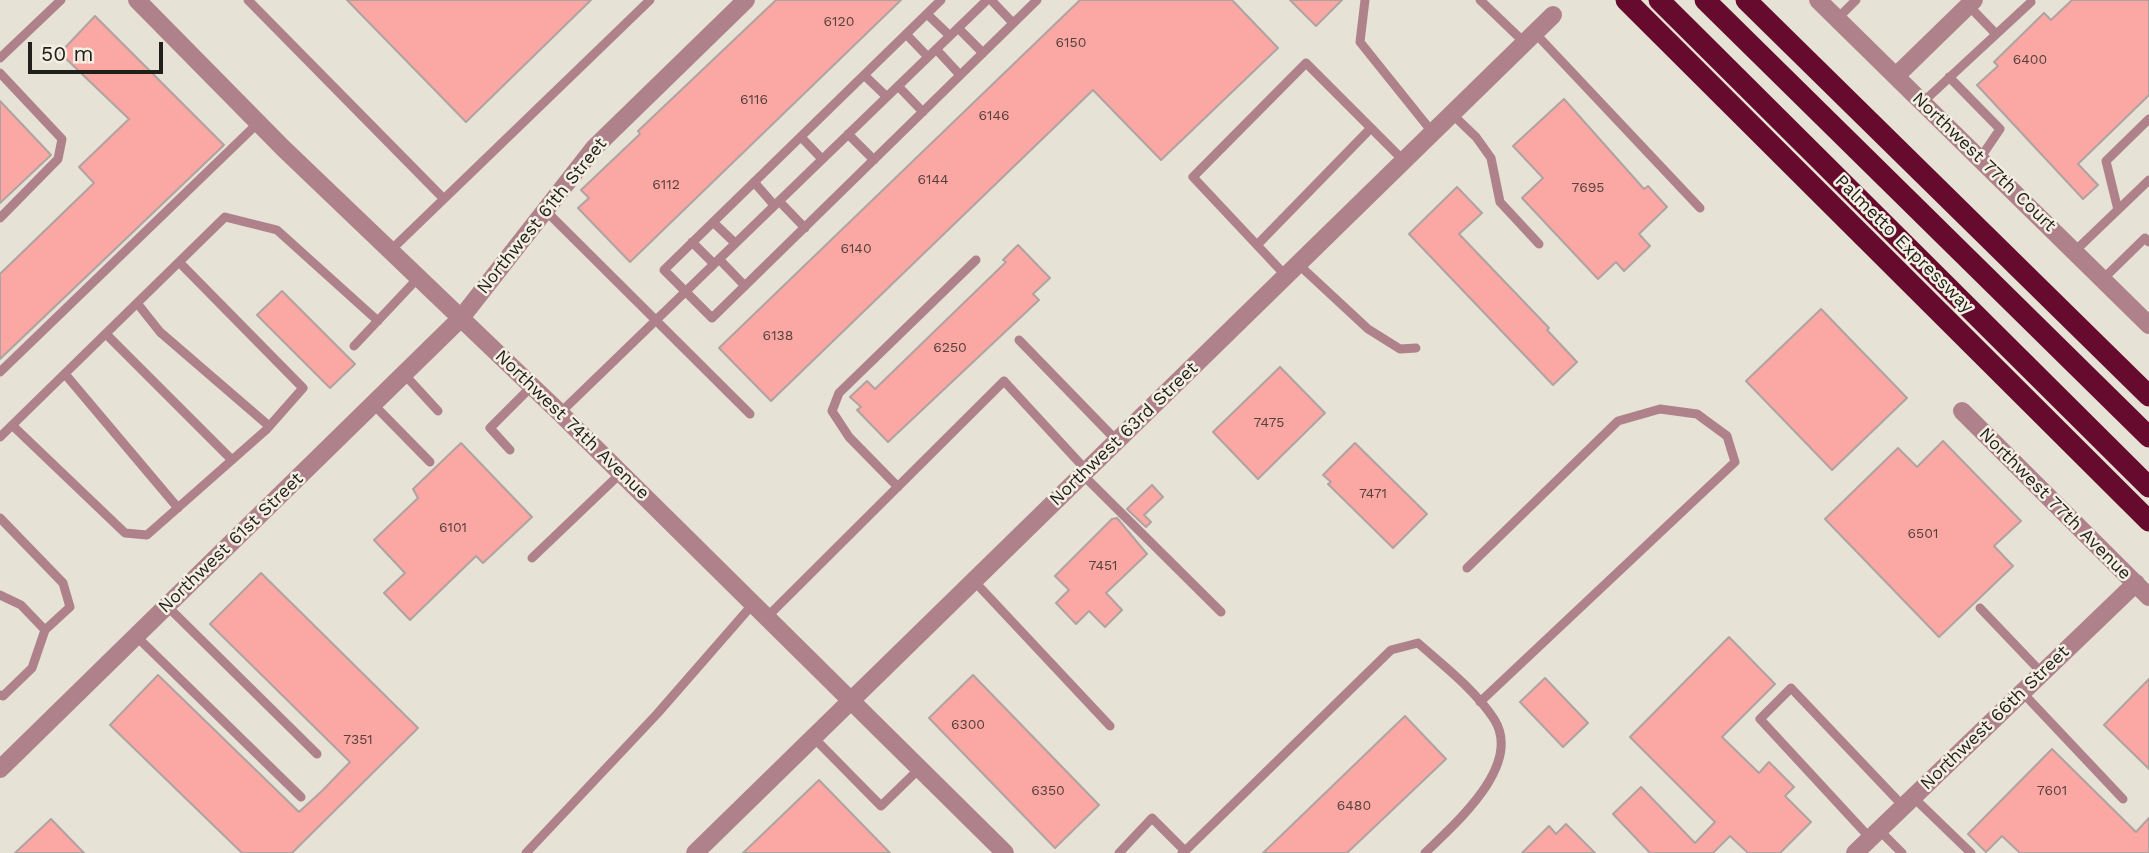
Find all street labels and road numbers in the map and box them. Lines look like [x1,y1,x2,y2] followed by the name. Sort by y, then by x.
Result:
[1908,88,2060,236] street label: Northwest 77th Court
[472,134,612,298] street label: Northwest 61th Street
[1830,170,1978,318] street label: Palmetto Expressway
[490,346,654,504] street label: Northwest 74th Avenue
[1045,358,1203,510] street label: Northwest 63rd Street
[1974,423,2136,585] street label: Northwest 77th Avenue
[154,468,308,618] street label: Northwest 61st Street
[1916,641,2074,795] street label: Northwest 66th Street

